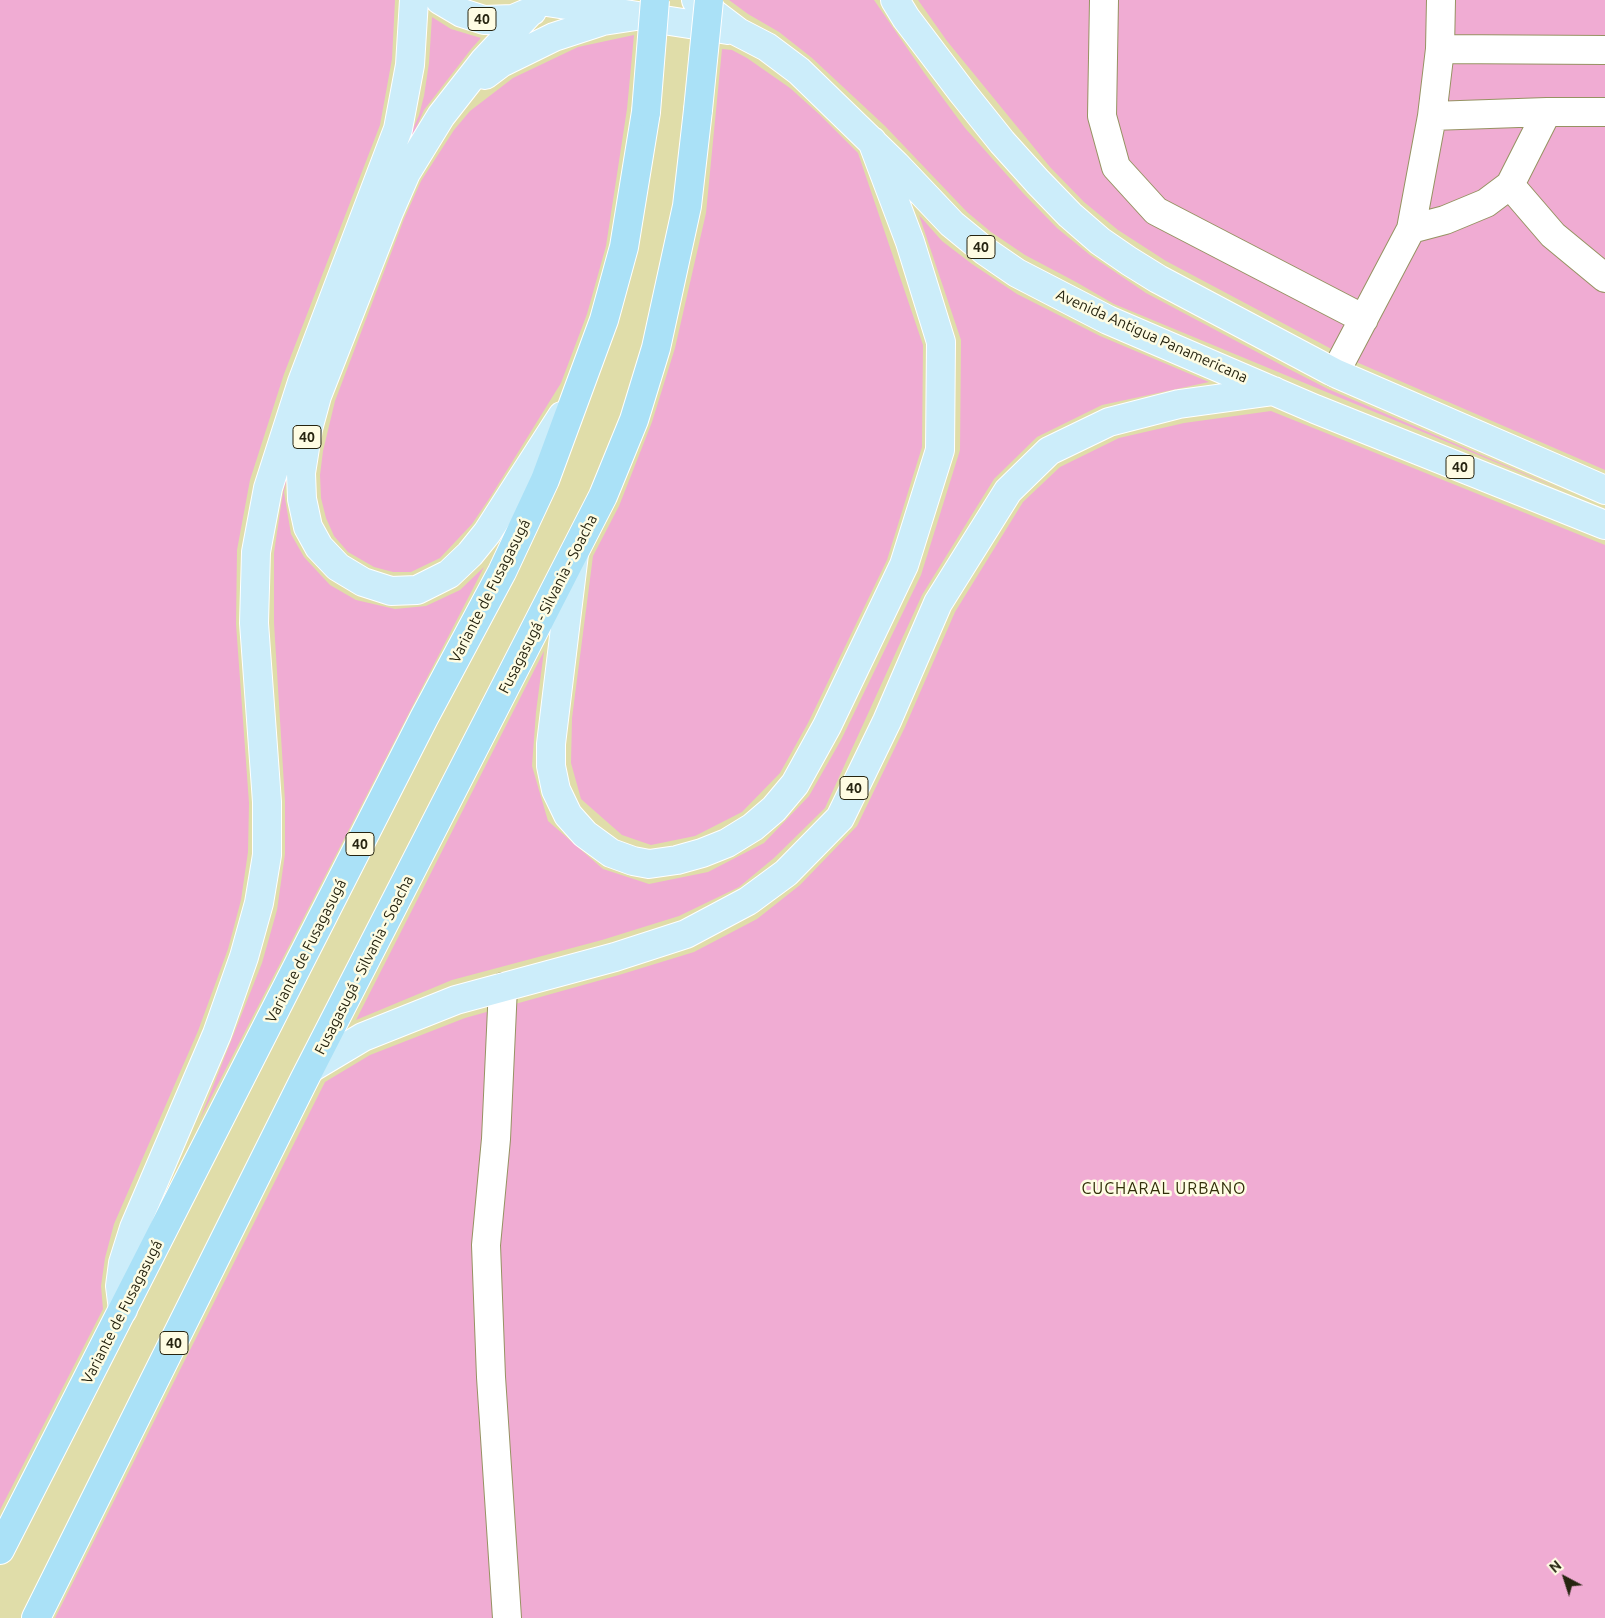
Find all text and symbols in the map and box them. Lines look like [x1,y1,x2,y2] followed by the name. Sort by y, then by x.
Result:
[468,8,496,30] road number: 40
[967,236,995,258] road number: 40
[1053,286,1251,386] street label: Avenida Antigua Panamericana
[293,426,321,448] road number: 40
[1446,456,1474,478] road number: 40
[495,511,601,697] street label: Fusagasugá - Silvania - Soacha
[446,516,534,666] street label: Variante de Fusagasugá
[840,776,868,800] road number: 40
[346,832,374,856] road number: 40
[311,872,417,1058] street label: Fusagasugá - Silvania - Soacha
[262,876,350,1026] street label: Variante de Fusagasugá
[1080,1179,1248,1199] district label: CUCHARAL URBANO
[78,1237,166,1387] street label: Variante de Fusagasugá
[160,1332,188,1355] road number: 40
[1540,1553,1590,1603] north arrow
[1546,1557,1564,1576] text: N

